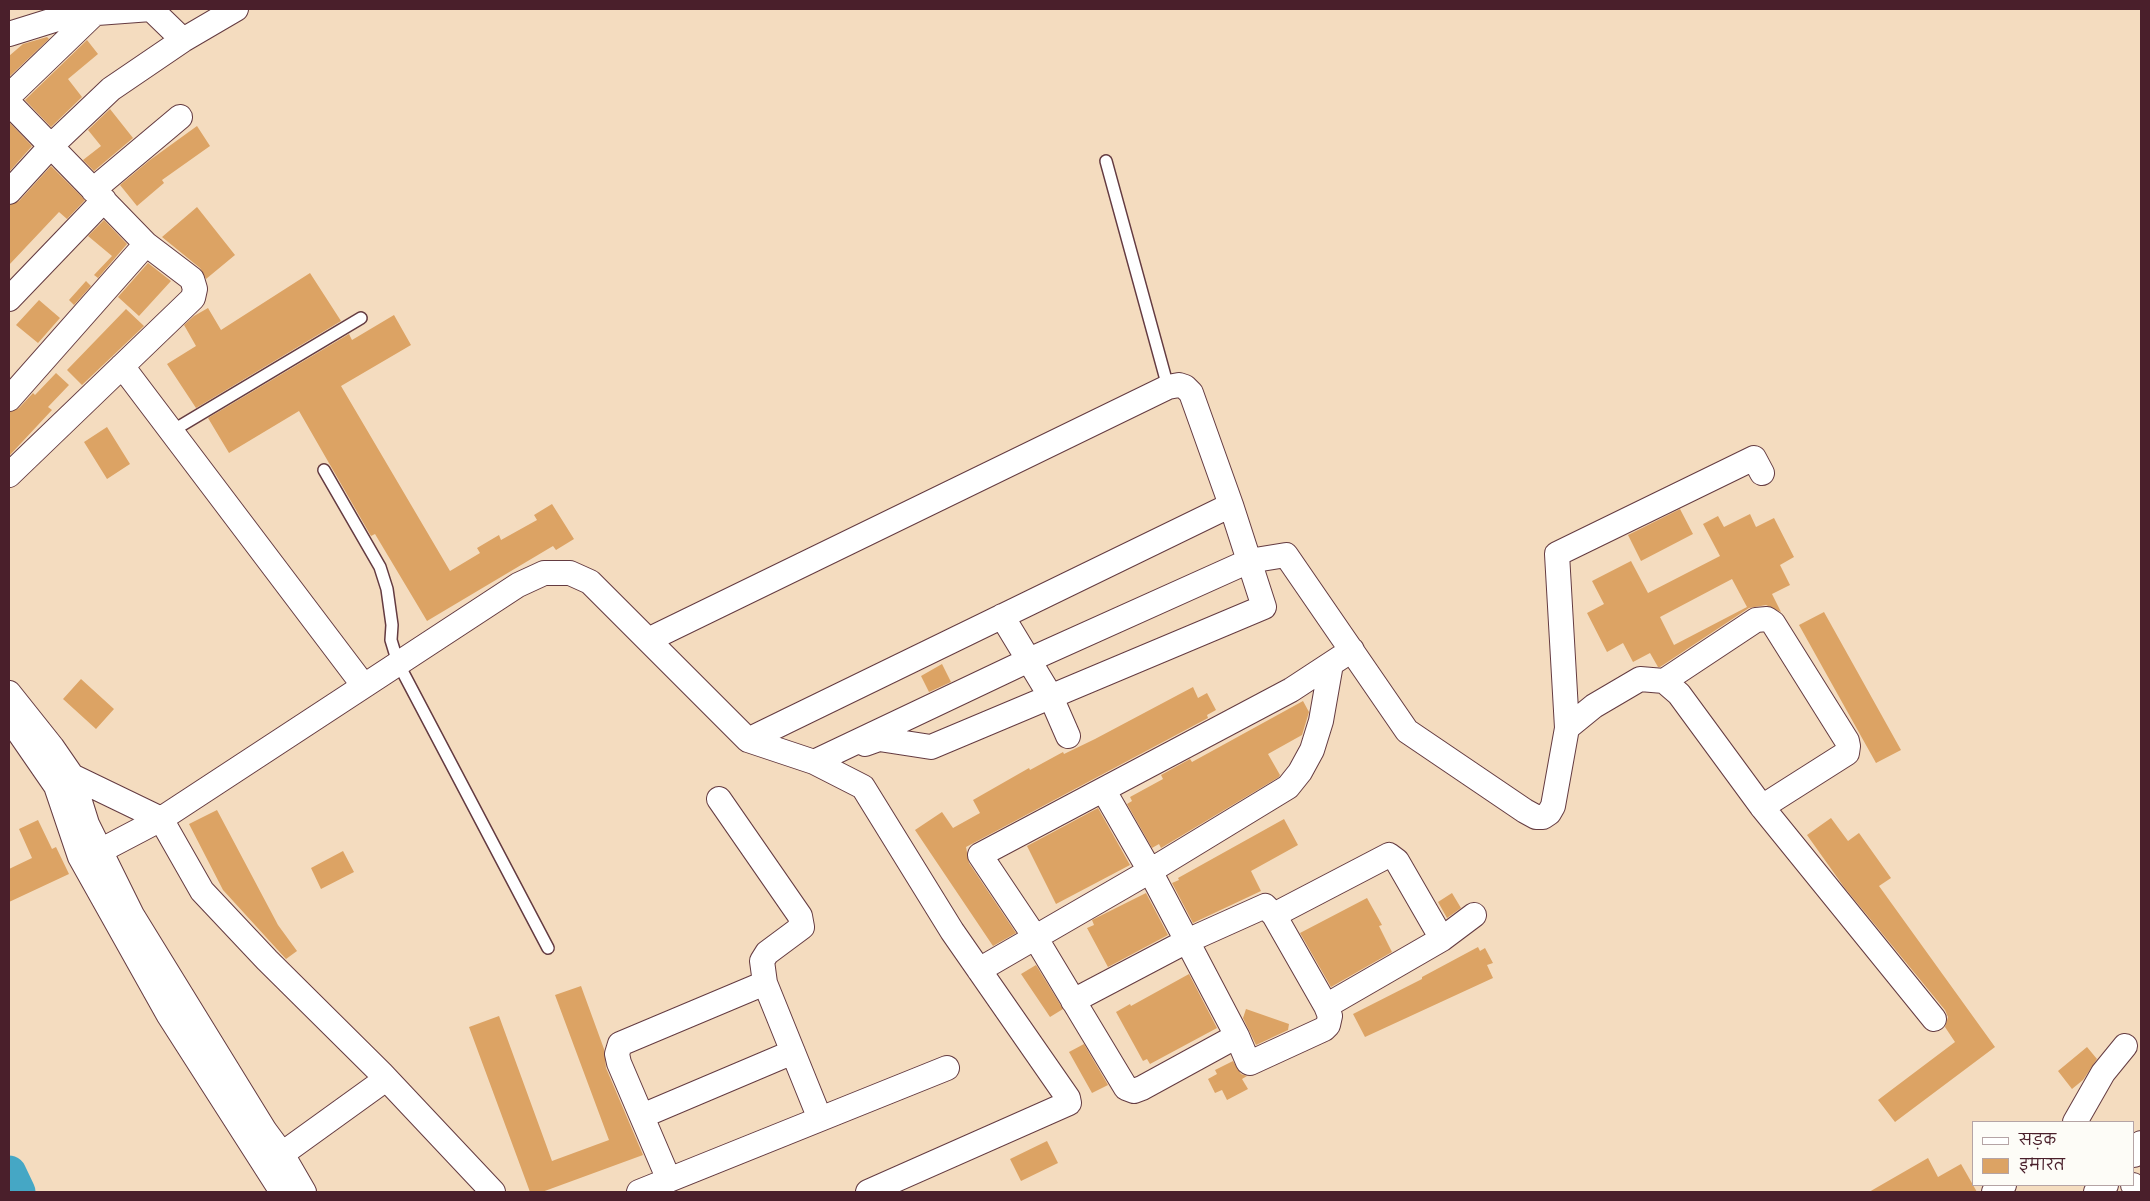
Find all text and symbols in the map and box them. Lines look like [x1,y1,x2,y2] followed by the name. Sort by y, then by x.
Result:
[1972,1121,2135,1186] legend
[2019,1130,2056,1151] text: सड़क
[2019,1155,2065,1176] text: इमारत

